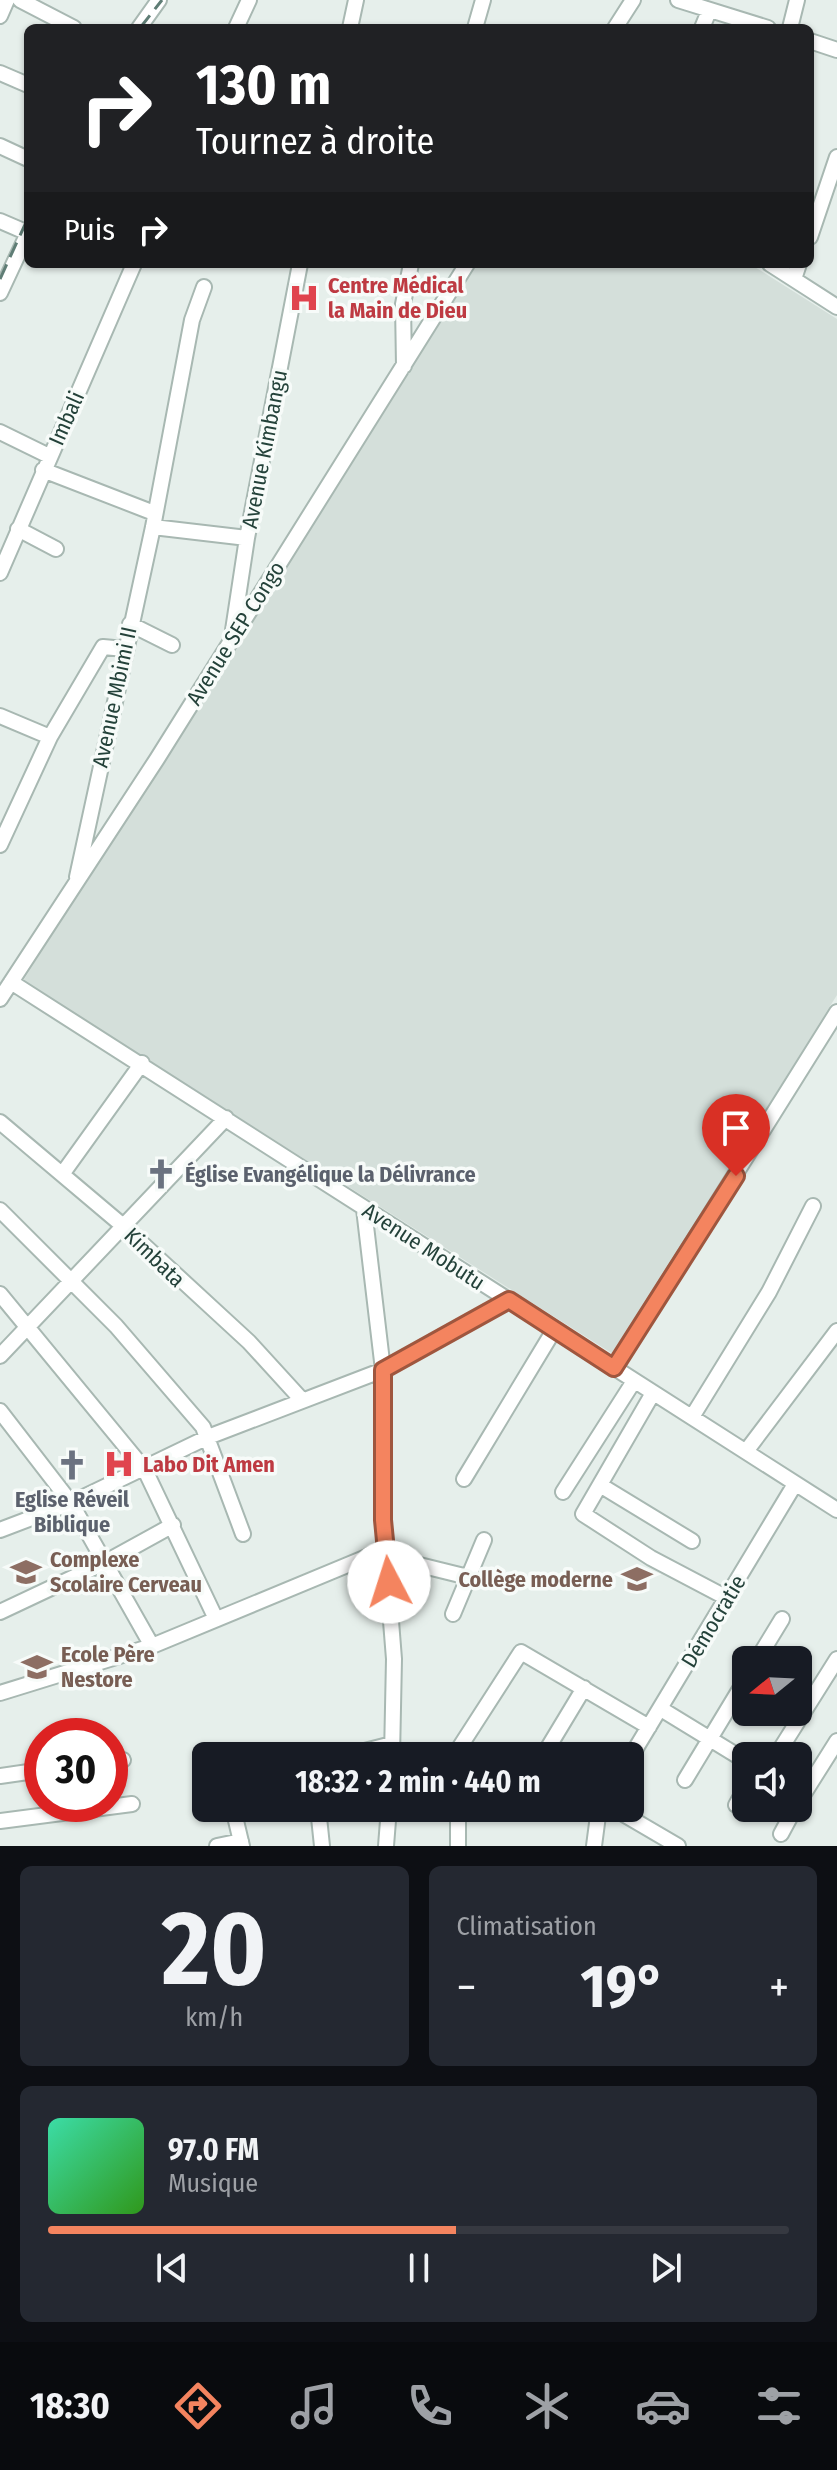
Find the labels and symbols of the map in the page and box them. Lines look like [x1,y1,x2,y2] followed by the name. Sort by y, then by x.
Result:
[328,272,467,324] place label: Centre Médical la Main de Dieu
[287,281,321,315] hospital icon: Centre Médical la Main de Dieu
[236,368,293,531] street label: Avenue Kimbangu
[43,387,90,449] street label: Imbali
[180,556,290,710] street label: Avenue SEP Congo
[86,624,143,770] street label: Avenue Mbimi II
[702,1094,770,1176] pin
[144,1157,178,1191] church icon: Église Evangélique la Délivrance
[185,1161,476,1188] place label: Église Evangélique la Délivrance
[357,1197,490,1296] street label: Avenue Mobutu
[119,1222,191,1293] street label: Kimbata
[102,1447,136,1481] hospital icon: Labo Dit Amen
[55,1448,89,1482] church icon: Eglise Réveil Biblique
[143,1451,275,1478] place label: Labo Dit Amen
[15,1486,130,1538] place label: Eglise Réveil Biblique
[347,1540,431,1624] position arrow
[50,1546,202,1598] place label: Complexe Scolaire Cerveau
[9,1555,43,1589] school or university icon: Complexe Scolaire Cerveau
[620,1562,654,1596] school or university icon: Collège moderne
[459,1566,613,1593] place label: Collège moderne
[675,1570,752,1672] street label: Démocratie
[61,1641,155,1693] place label: Ecole Père Nestore
[732,1646,812,1726] north arrow
[20,1650,54,1684] school or university icon: Ecole Père Nestore
[24,1718,128,1822] speed limit sign: 30

